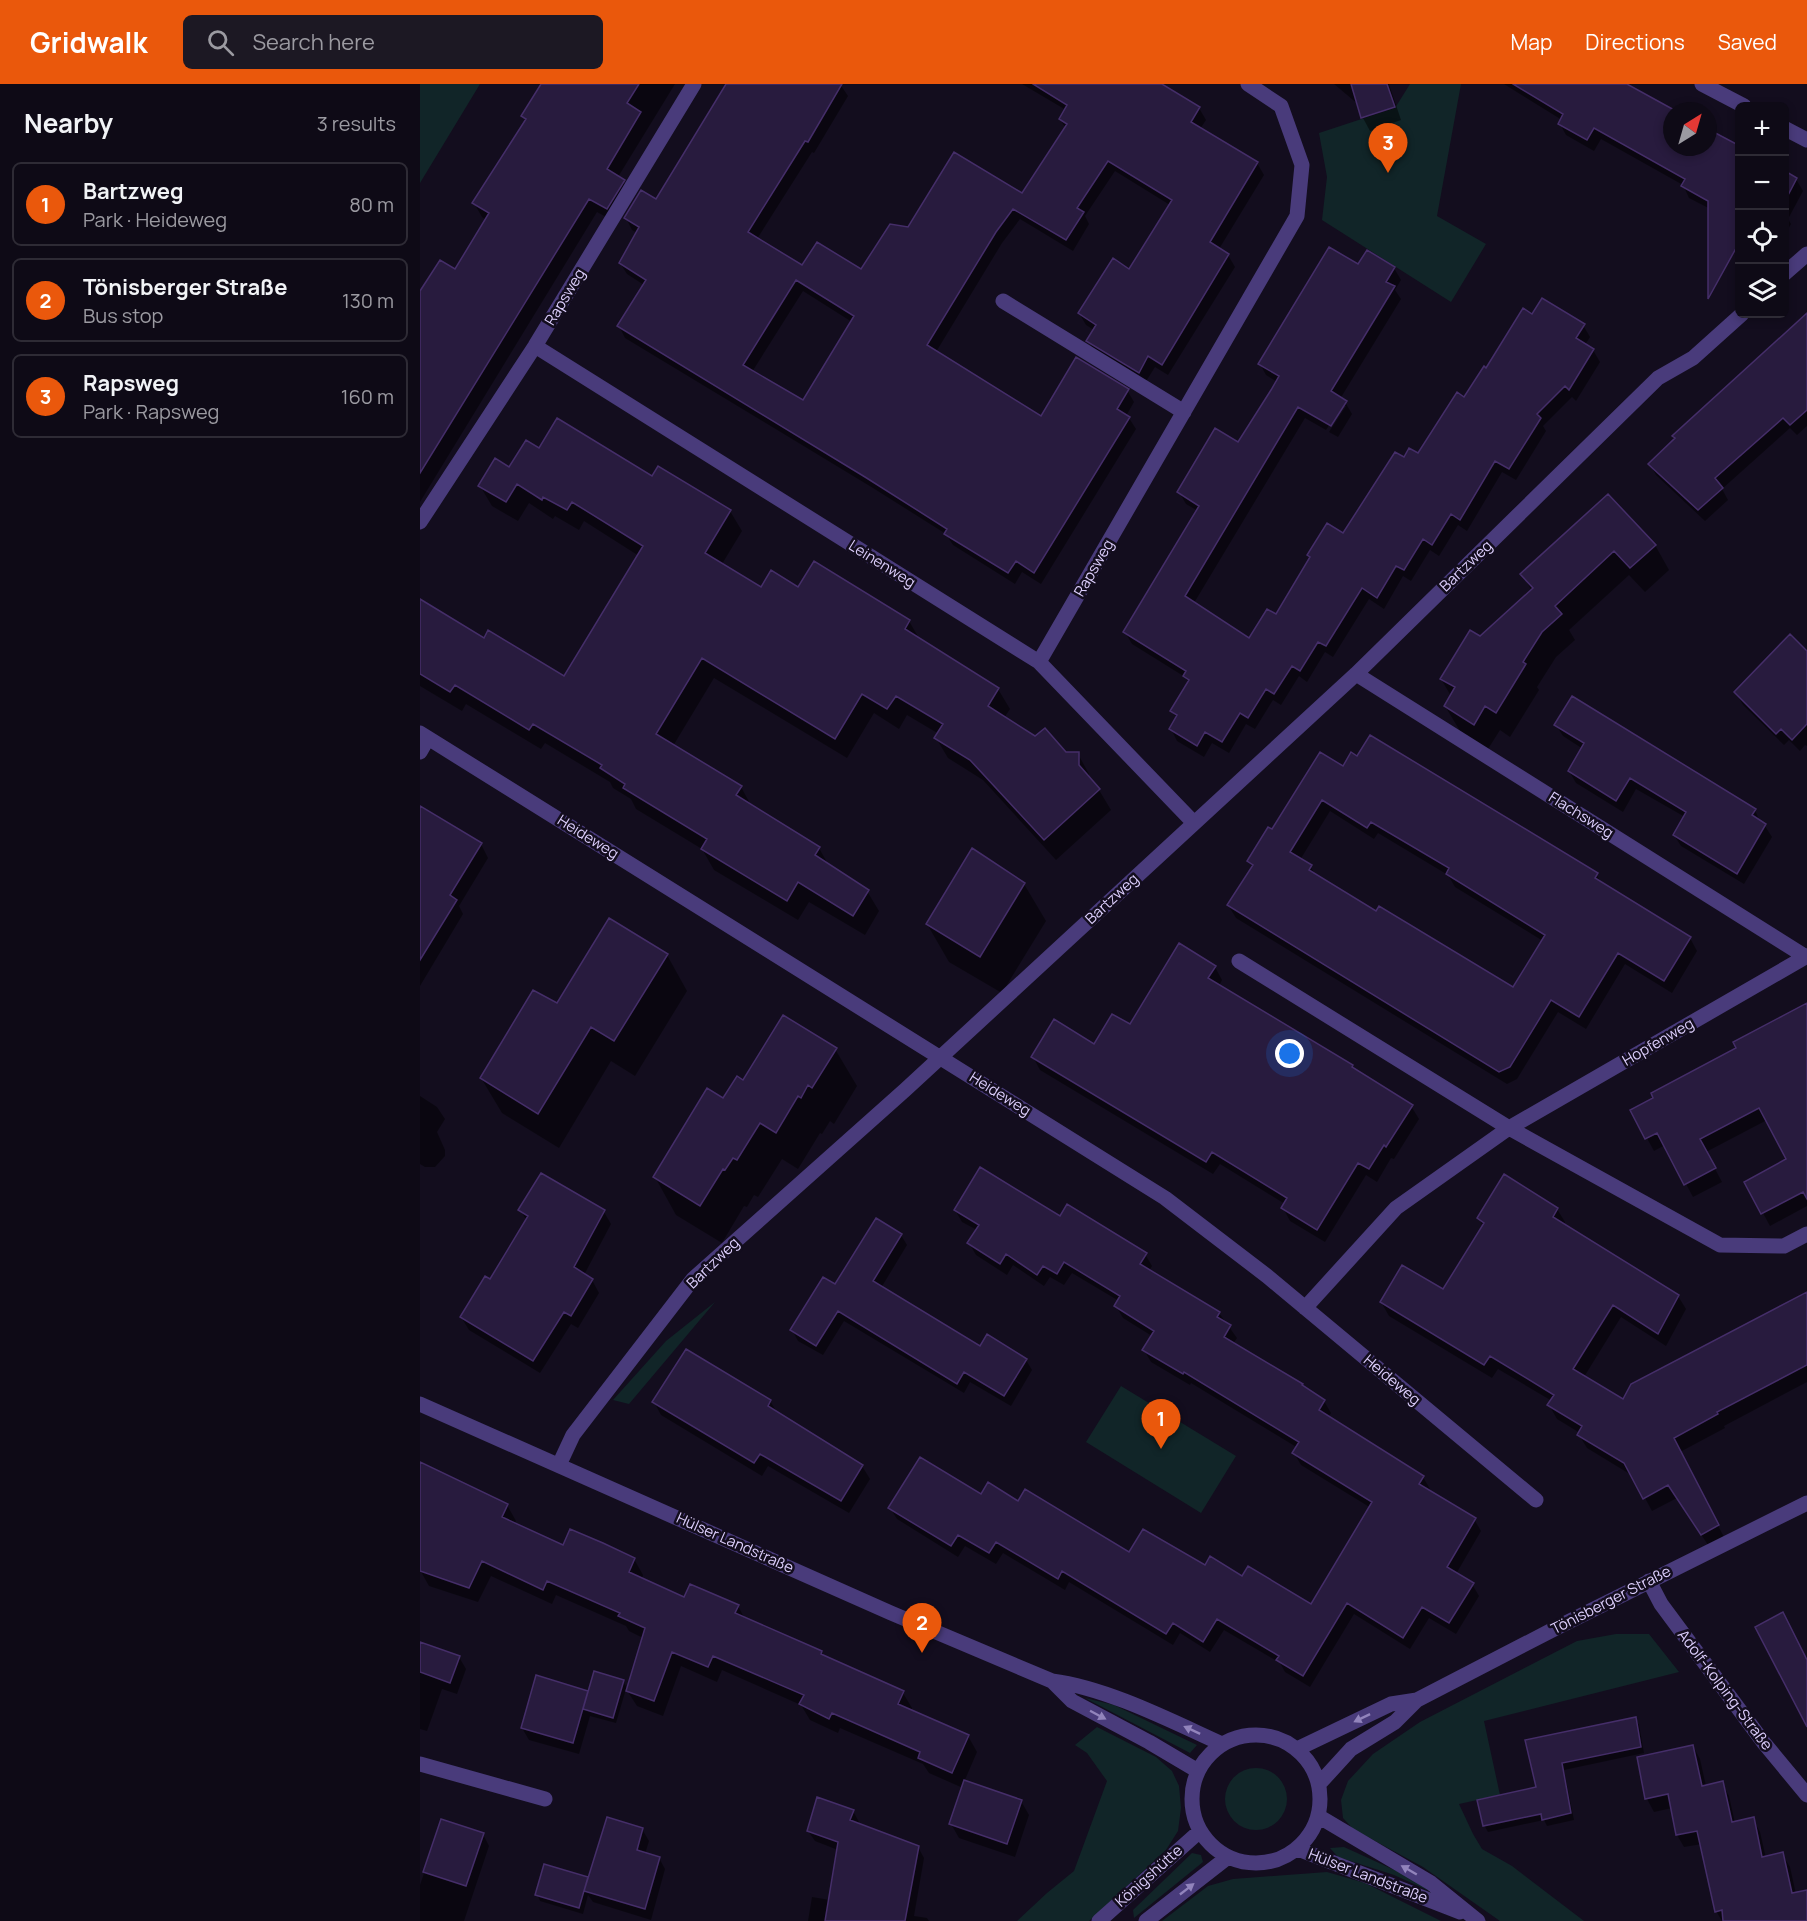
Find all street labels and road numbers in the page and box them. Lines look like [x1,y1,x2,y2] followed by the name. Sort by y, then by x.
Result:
[539,264,590,329] street label: Rapsweg
[845,535,920,592] street label: Leinenweg
[1069,535,1118,600] street label: Rapsweg
[1435,535,1497,596] street label: Bartzweg
[1545,786,1618,843] street label: Flachsweg
[554,809,623,864] street label: Heideweg
[1080,869,1143,929] street label: Bartzweg
[1618,1013,1697,1071] street label: Hopfenweg
[966,1066,1035,1121] street label: Heideweg
[682,1232,744,1293] street label: Bartzweg
[1359,1349,1425,1410] street label: Heideweg
[673,1507,797,1578] street label: Hülser Landstraße
[1547,1560,1675,1639] street label: Tönisberger Straße
[1673,1625,1778,1754] street label: Adolf-Kolping-Straße
[1110,1840,1187,1912] street label: Königshütte
[1305,1843,1431,1908] street label: Hülser Landstraße

